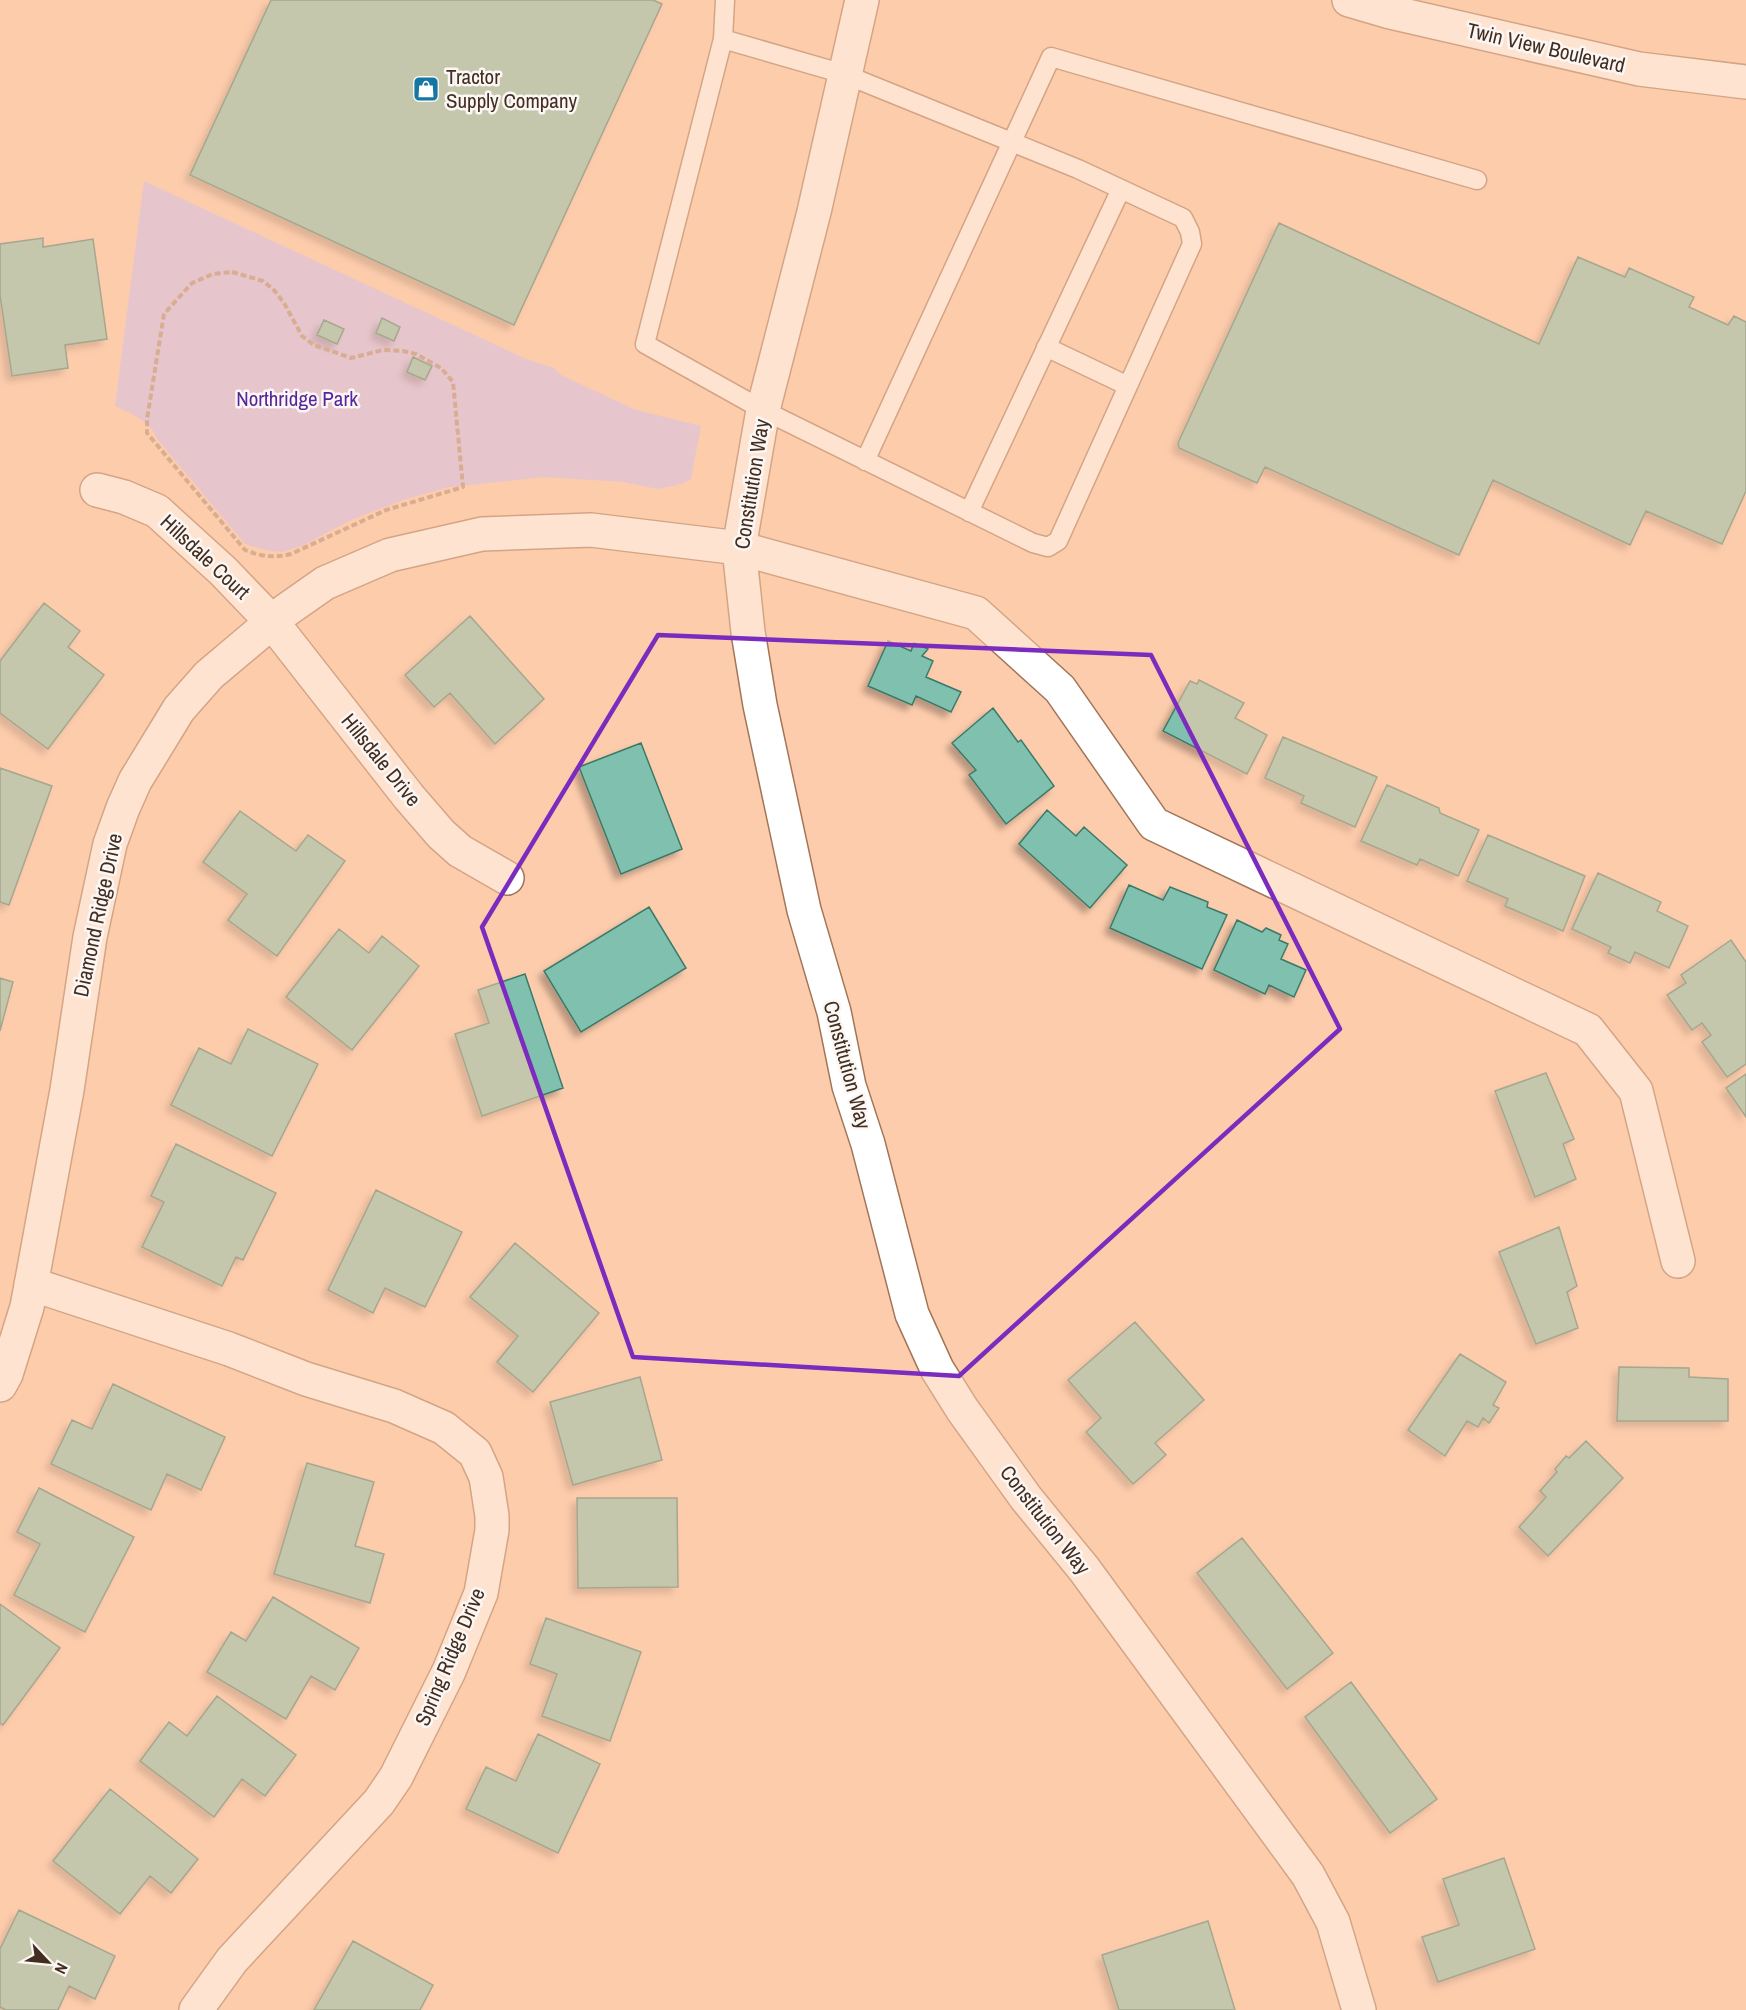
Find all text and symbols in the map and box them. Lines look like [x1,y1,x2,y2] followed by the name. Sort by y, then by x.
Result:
[1464,15,1628,80] street label: Twin View Boulevard
[446,62,578,115] place label: Tractor Supply Company
[411,74,441,104] shop icon: Tractor Supply Company
[236,384,358,413] park label: Northridge Park
[727,416,776,551] street label: Constitution Way
[154,508,257,606] street label: Hillsdale Court
[335,707,428,812] street label: Hillsdale Drive
[66,830,129,999] street label: Diamond Ridge Drive
[816,998,879,1132] street label: Constitution Way
[993,1459,1098,1581] street label: Constitution Way
[407,1583,492,1730] street label: Spring Ridge Drive
[18,1932,78,1992] north arrow
[50,1959,73,1978] text: N

